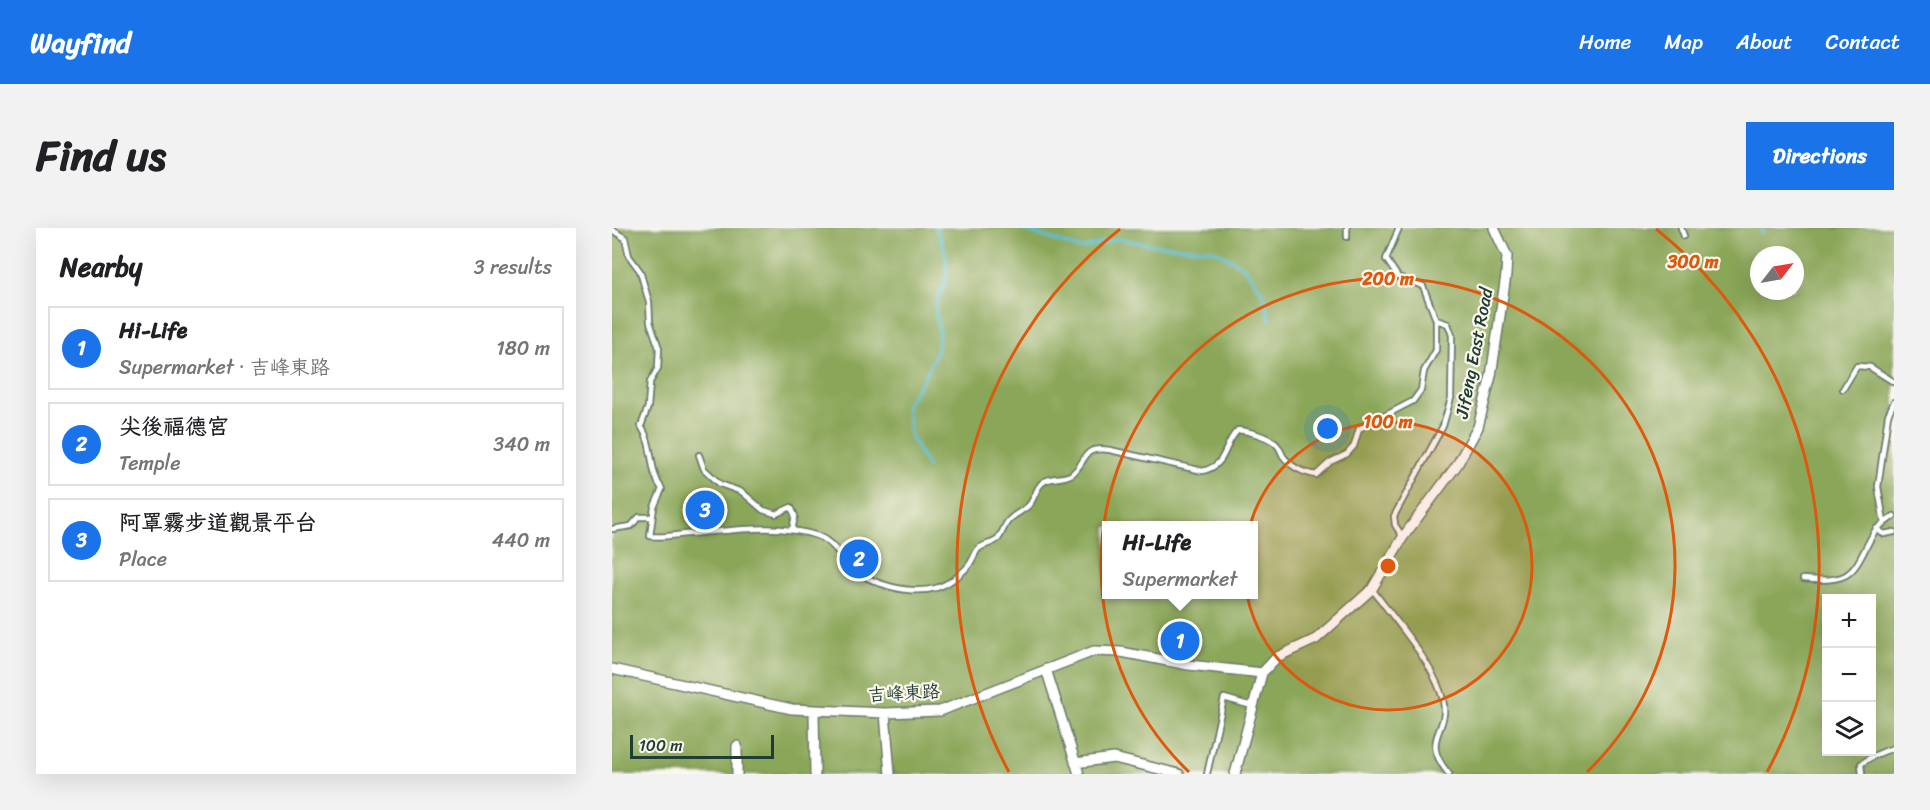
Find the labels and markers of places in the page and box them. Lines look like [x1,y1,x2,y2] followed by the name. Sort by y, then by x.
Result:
[686,488,724,532] pin: 3
[840,536,878,582] pin: 2
[1378,556,1398,576] centre of rings
[1160,618,1200,664] pin: 1

